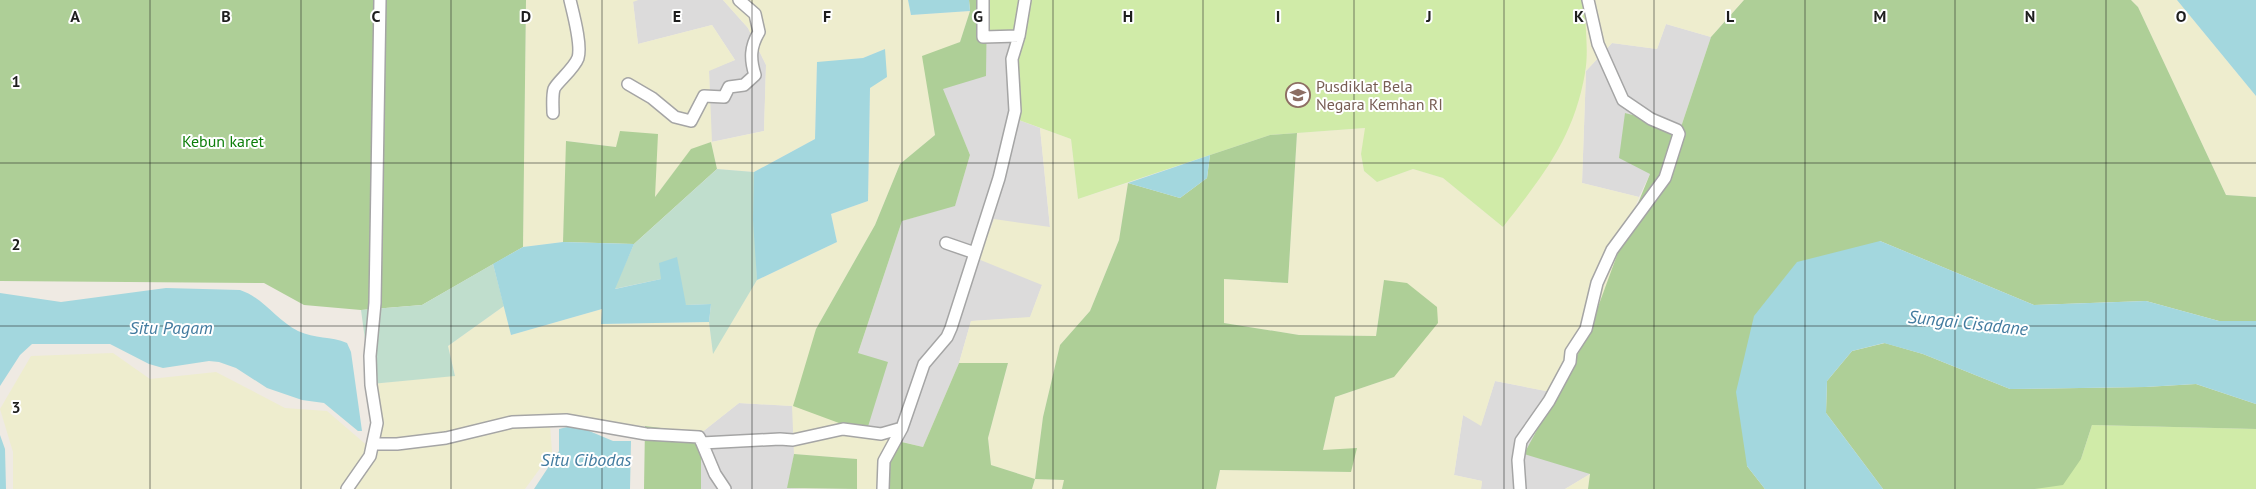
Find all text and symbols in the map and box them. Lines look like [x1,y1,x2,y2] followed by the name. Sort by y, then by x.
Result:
[70,6,80,26] text: A
[221,6,231,26] text: B
[372,6,381,26] text: C
[521,6,531,26] text: D
[673,6,681,26] text: E
[823,6,831,26] text: F
[973,6,983,26] text: G
[1123,6,1133,26] text: H
[1276,6,1280,26] text: I
[1425,6,1432,26] text: J
[1574,6,1584,26] text: K
[1726,6,1735,26] text: L
[1874,6,1886,26] text: M
[2025,6,2035,26] text: N
[2176,6,2187,26] text: O
[11,71,21,91] text: 1
[1316,76,1443,114] place label: Pusdiklat Bela Negara Kemhan RI
[1285,82,1311,108] school or university icon: Pusdiklat Bela Negara Kemhan RI
[182,131,265,151] park label: Kebun karet
[11,234,21,254] text: 2
[1907,305,2030,340] water label: Sungai Cisadane
[129,316,213,339] water label: Situ Pagam
[11,397,21,417] text: 3
[541,448,632,471] water label: Situ Cibodas

